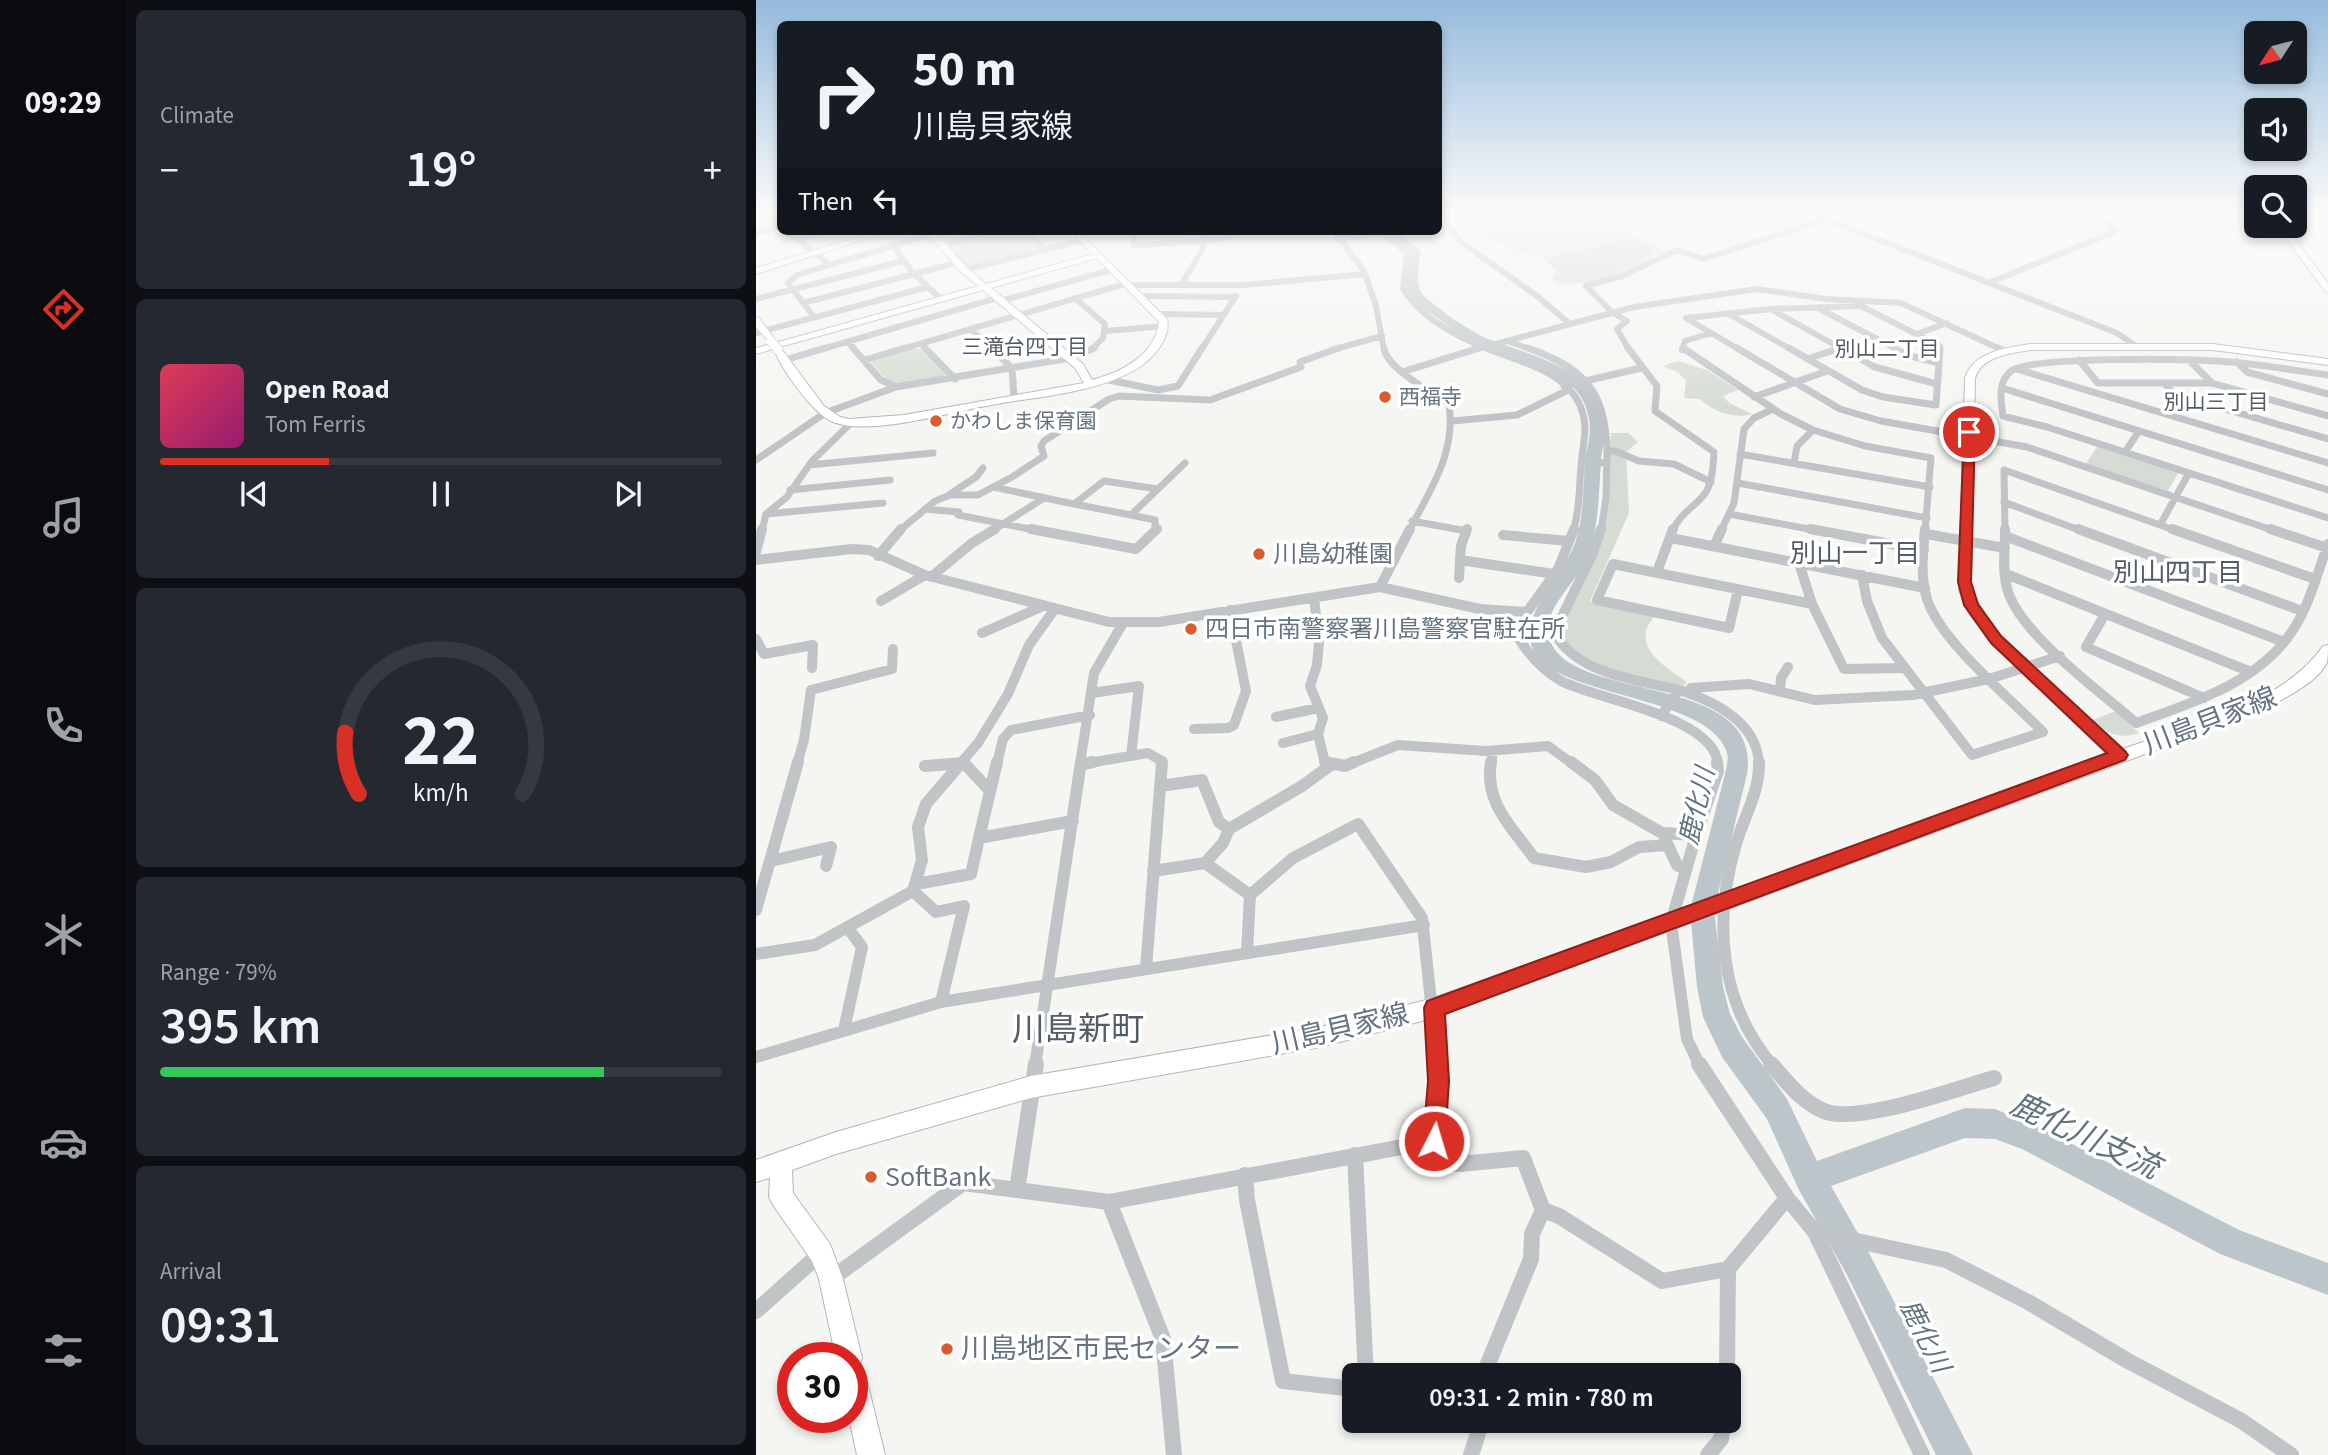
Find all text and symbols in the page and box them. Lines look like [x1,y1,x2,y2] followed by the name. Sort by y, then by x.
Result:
[2244,21,2306,84] north arrow
[2244,21,2307,238] map controls
[913,35,1017,105] text: 50 m
[798,49,889,140] icon: right
[24,80,102,126] text: 09:29
[2244,98,2307,161] button: sound
[160,99,234,132] text: Climate
[913,104,1073,150] text: 川島貝家線
[405,133,477,207] text: 19°
[160,144,179,198] text: −
[703,144,722,198] text: +
[2244,175,2307,238] button: search
[867,182,905,220] icon: left
[798,183,853,220] text: Then
[39,285,88,334] icon: directions
[962,332,1088,362] district label: 三滝台四丁目
[1835,334,1940,364] district label: 別山二丁目
[265,371,390,408] text: Open Road
[1399,382,1462,412] place label: 西福寺
[2164,387,2269,417] district label: 別山三丁目
[1377,389,1393,405] marker: 西福寺
[1939,402,1999,462] pin
[950,406,1097,436] place label: かわしま保育園
[265,408,366,441] text: Tom Ferris
[928,413,944,429] marker: かわしま保育園
[1950,413,1988,451] icon: arrive
[235,475,273,513] icon: previous
[422,475,460,513] icon: pause
[609,475,647,513] icon: next
[39,493,88,542] icon: music
[1790,535,1920,572] district label: 別山一丁目
[1273,537,1393,572] place label: 川島幼稚園
[1251,546,1267,562] marker: 川島幼稚園
[2113,554,2243,591] district label: 別山四丁目
[1205,612,1565,647] place label: 四日市南警察署川島警察官駐在所
[1183,621,1199,637] marker: 四日市南警察署川島警察官駐在所
[2137,677,2283,765] street label: 川島貝家線
[403,689,479,793] text: 22
[39,701,88,750] icon: phone
[1670,761,1724,848] water label: 鹿化川
[413,774,469,810] text: km/h
[39,910,88,959] icon: climate
[160,956,277,989] text: Range · 79%
[160,990,321,1064] text: 395 km
[1267,994,1413,1064] street label: 川島貝家線
[1012,1006,1144,1053] district label: 川島新町
[2003,1081,2172,1193] water label: 鹿化川支流
[1397,1104,1471,1178] position arrow
[39,1118,88,1167] icon: car
[885,1157,992,1197] place label: SoftBank
[863,1169,879,1185] marker: SoftBank
[160,1255,222,1288] text: Arrival
[160,1289,281,1363] text: 09:31
[1891,1293,1961,1382] water label: 鹿化川
[39,1326,88,1375] icon: filters
[961,1329,1241,1369] place label: 川島地区市民センター
[939,1341,955,1357] marker: 川島地区市民センター
[777,1342,868,1433] speed limit sign: 30
[1429,1379,1654,1416] text: 09:31 · 2 min · 780 m

